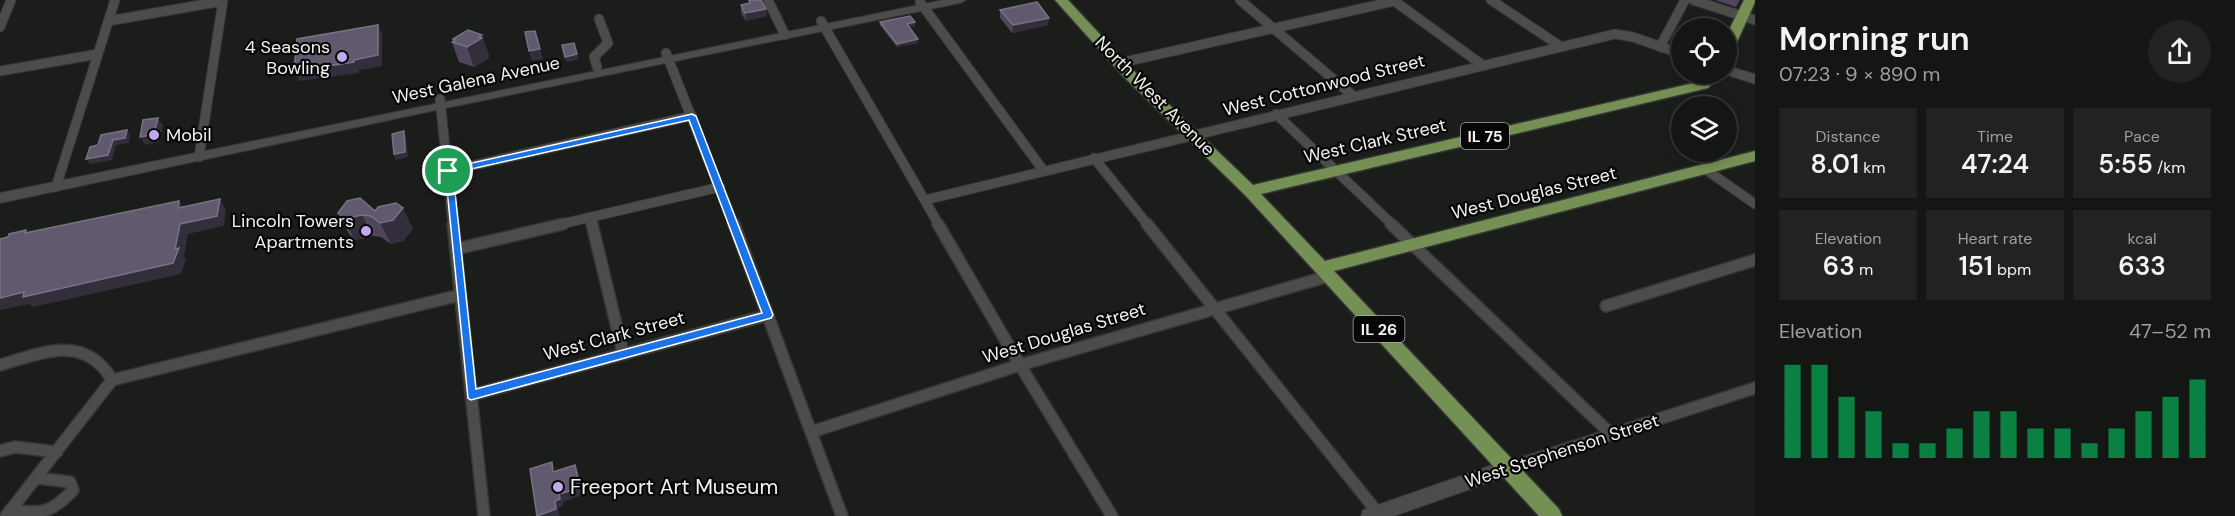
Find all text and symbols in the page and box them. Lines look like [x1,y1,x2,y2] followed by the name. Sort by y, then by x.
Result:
[1779,17,1970,60] text: Morning run
[1671,18,1737,162] map controls
[1671,18,1737,84] button: locate
[2148,20,2211,83] button: share
[1090,31,1220,161] street label: North West Avenue
[245,35,330,80] place label: 4 Seasons Bowling
[1221,48,1427,122] street label: West Cottonwood Street
[335,50,349,64] marker: 4 Seasons Bowling
[390,50,562,110] street label: West Galena Avenue
[1779,61,1940,87] text: 07:23 · 9 × 890 m
[1671,96,1737,162] button: layers
[1301,113,1449,169] street label: West Clark Street
[166,123,211,147] place label: Mobil
[1461,123,1509,149] road number: IL 75
[1816,126,1880,147] text: Distance
[1977,126,2013,147] text: Time
[2124,126,2160,147] text: Pace
[147,128,161,142] marker: Mobil
[422,145,473,196] pin
[1810,147,1859,181] text: 8.01
[1961,147,2029,181] text: 47:24
[2098,147,2153,181] text: 5:55
[431,154,464,187] icon: arrive
[1859,157,1886,178] text: km
[2153,157,2186,178] text: /km
[1449,161,1619,225] street label: West Douglas Street
[232,209,354,254] place label: Lincoln Towers Apartments
[359,224,373,238] marker: Lincoln Towers Apartments
[1815,228,1881,249] text: Elevation
[1958,228,2032,249] text: Heart rate
[2128,228,2156,249] text: kcal
[1823,249,1855,283] text: 63
[1959,249,1993,283] text: 151
[2118,249,2166,283] text: 633
[1855,259,1873,280] text: m
[1993,259,2031,280] text: bpm
[980,297,1148,369] street label: West Douglas Street
[541,306,687,366] street label: West Clark Street
[1354,316,1404,342] road number: IL 26
[1779,318,1862,344] text: Elevation
[2129,318,2211,344] text: 47–52 m
[1462,408,1662,494] street label: West Stephenson Street
[570,473,778,501] place label: Freeport Art Museum
[551,480,565,494] marker: Freeport Art Museum

